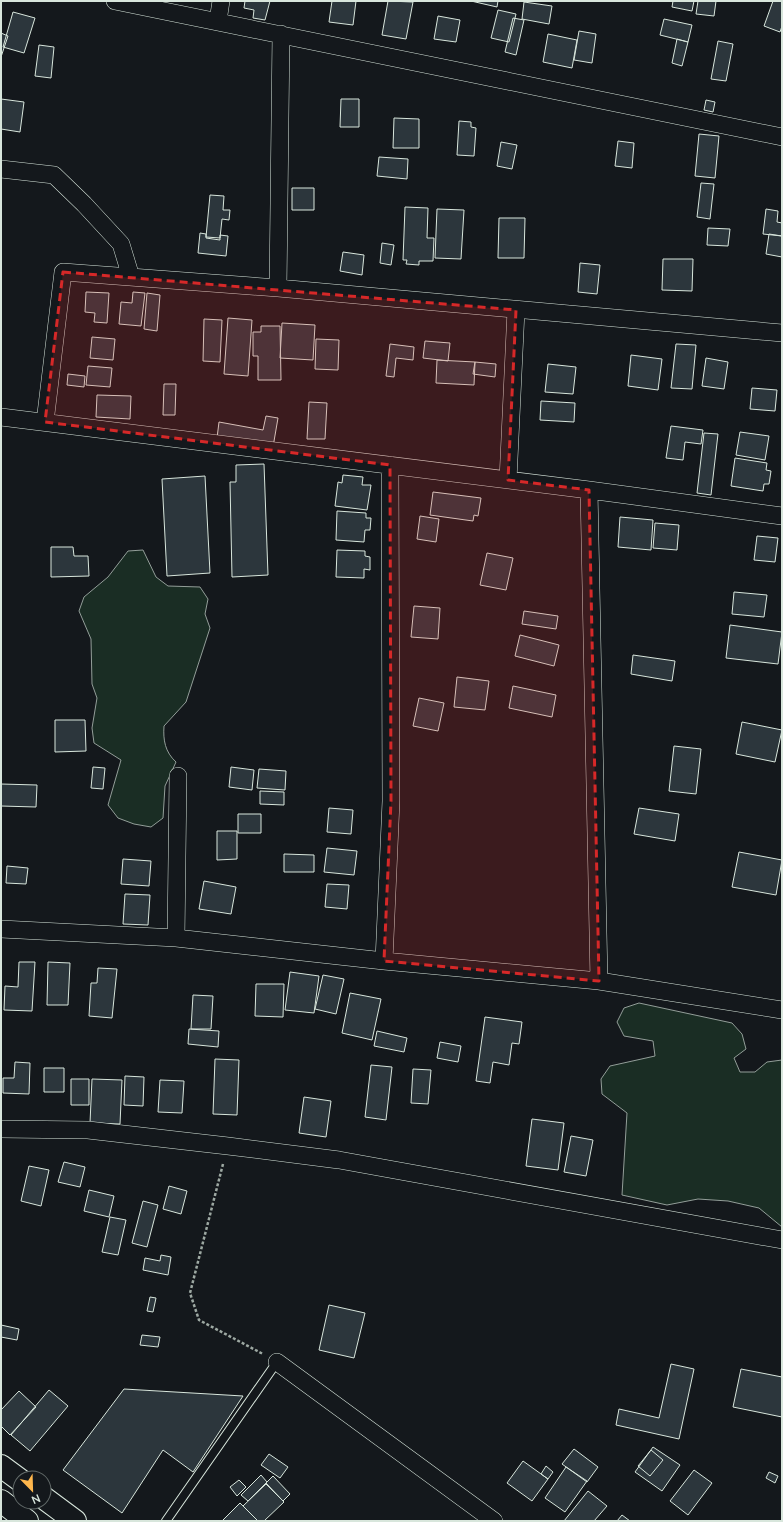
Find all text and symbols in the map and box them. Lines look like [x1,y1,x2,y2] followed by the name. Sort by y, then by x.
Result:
[12,1470,52,1510] north arrow
[29,1490,42,1507] text: N

